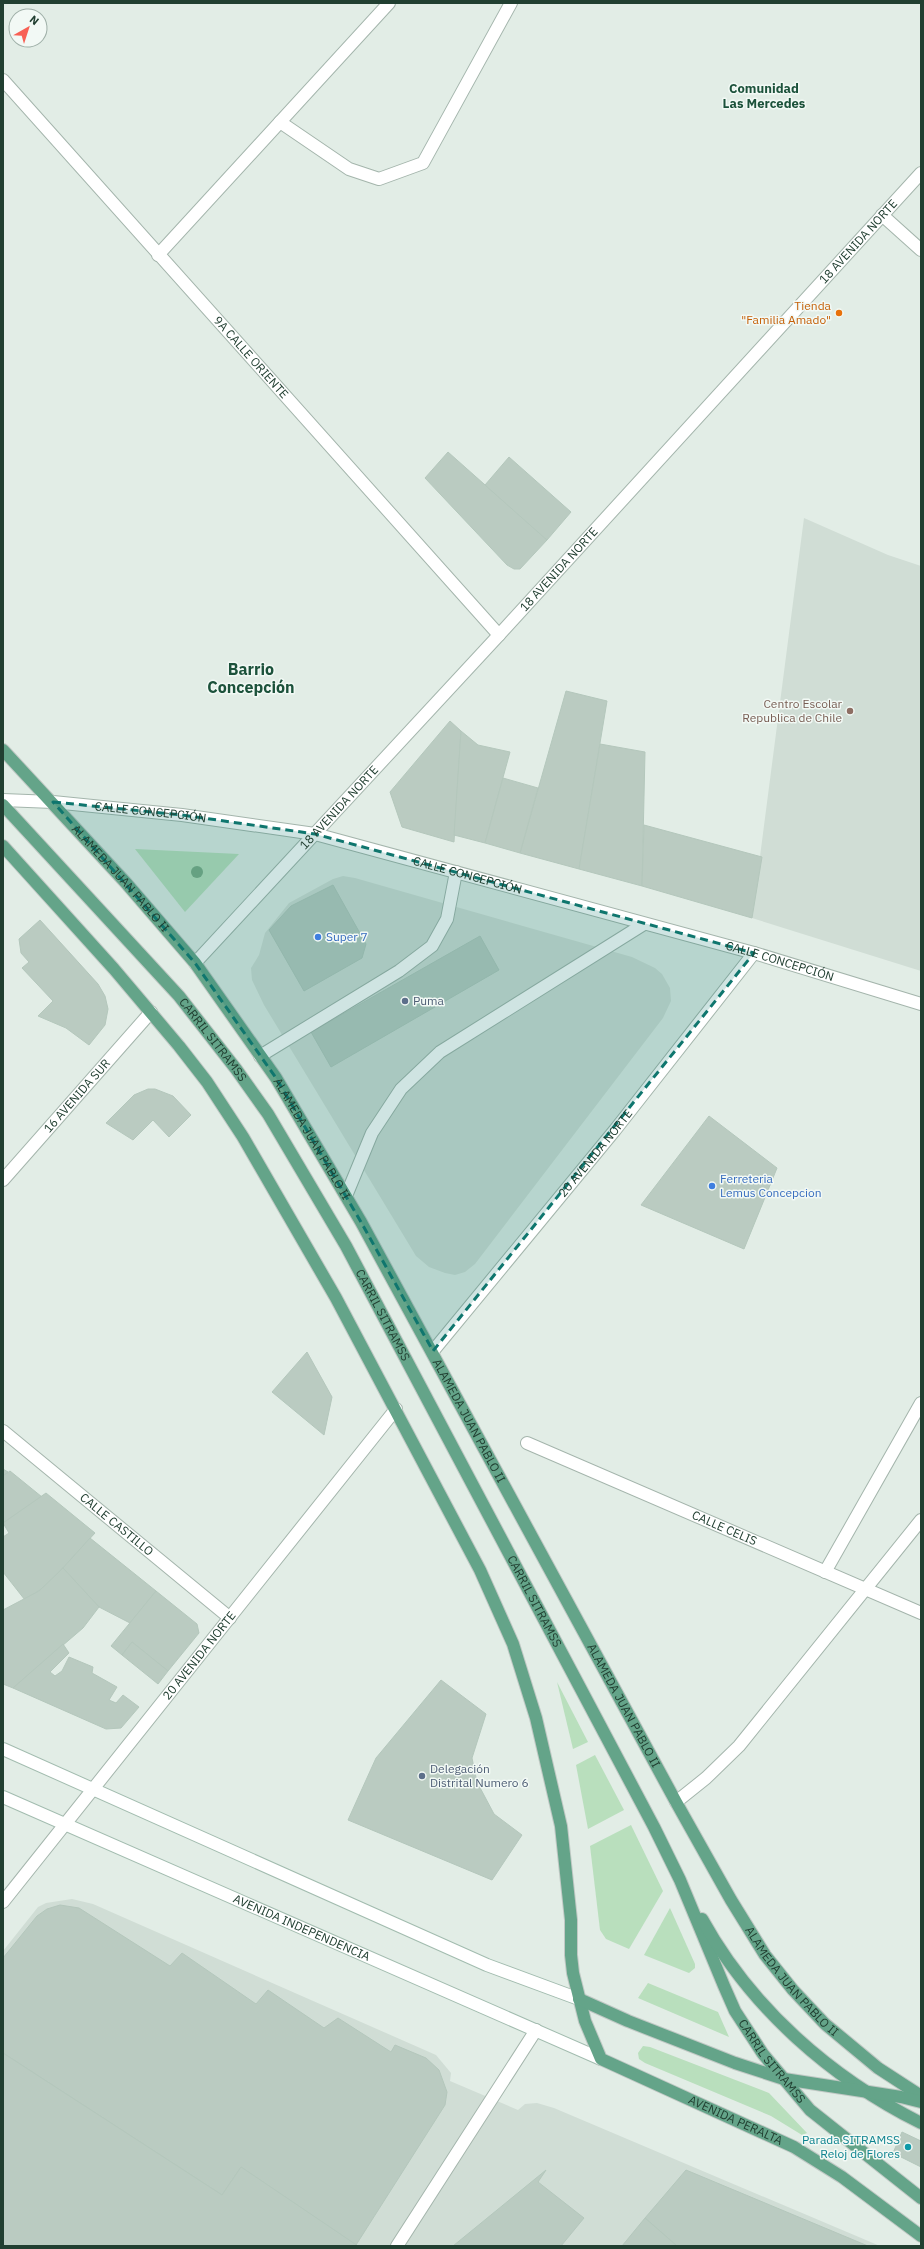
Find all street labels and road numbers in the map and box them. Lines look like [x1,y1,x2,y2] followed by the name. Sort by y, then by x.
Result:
[816,196,900,287] street label: 18 AVENIDA NORTE
[211,313,292,401] street label: 9A CALLE ORIENTE
[516,524,601,614] street label: 18 AVENIDA NORTE
[296,762,381,852] street label: 18 AVENIDA NORTE
[94,798,207,825] street label: CALLE CONCEPCIÓN
[69,821,173,935] street label: ALAMEDA JUAN PABLO II
[411,853,524,897] street label: CALLE CONCEPCIÓN
[724,938,836,984] street label: CALLE CONCEPCIÓN
[176,995,250,1084] street label: CARRIL SITRAMSS
[40,1055,113,1136] street label: 16 AVENIDA SUR
[271,1075,354,1202] street label: ALAMEDA JUAN PABLO II
[555,1106,635,1200] street label: 20 AVENIDA NORTE
[353,1266,413,1363] street label: CARRIL SITRAMSS
[430,1356,509,1485] street label: ALAMEDA JUAN PABLO II
[77,1489,157,1559] street label: CALLE CASTILLO
[690,1507,759,1548] street label: CALLE CELIS
[504,1553,565,1650] street label: CARRIL SITRAMSS
[159,1608,239,1703] street label: 20 AVENIDA NORTE
[584,1641,664,1770] street label: ALAMEDA JUAN PABLO II
[231,1891,373,1964] street label: AVENIDA INDEPENDENCIA
[742,1923,842,2039] street label: ALAMEDA JUAN PABLO II
[735,2016,809,2106] street label: CARRIL SITRAMSS
[686,2092,785,2148] street label: AVENIDA PERALTA

